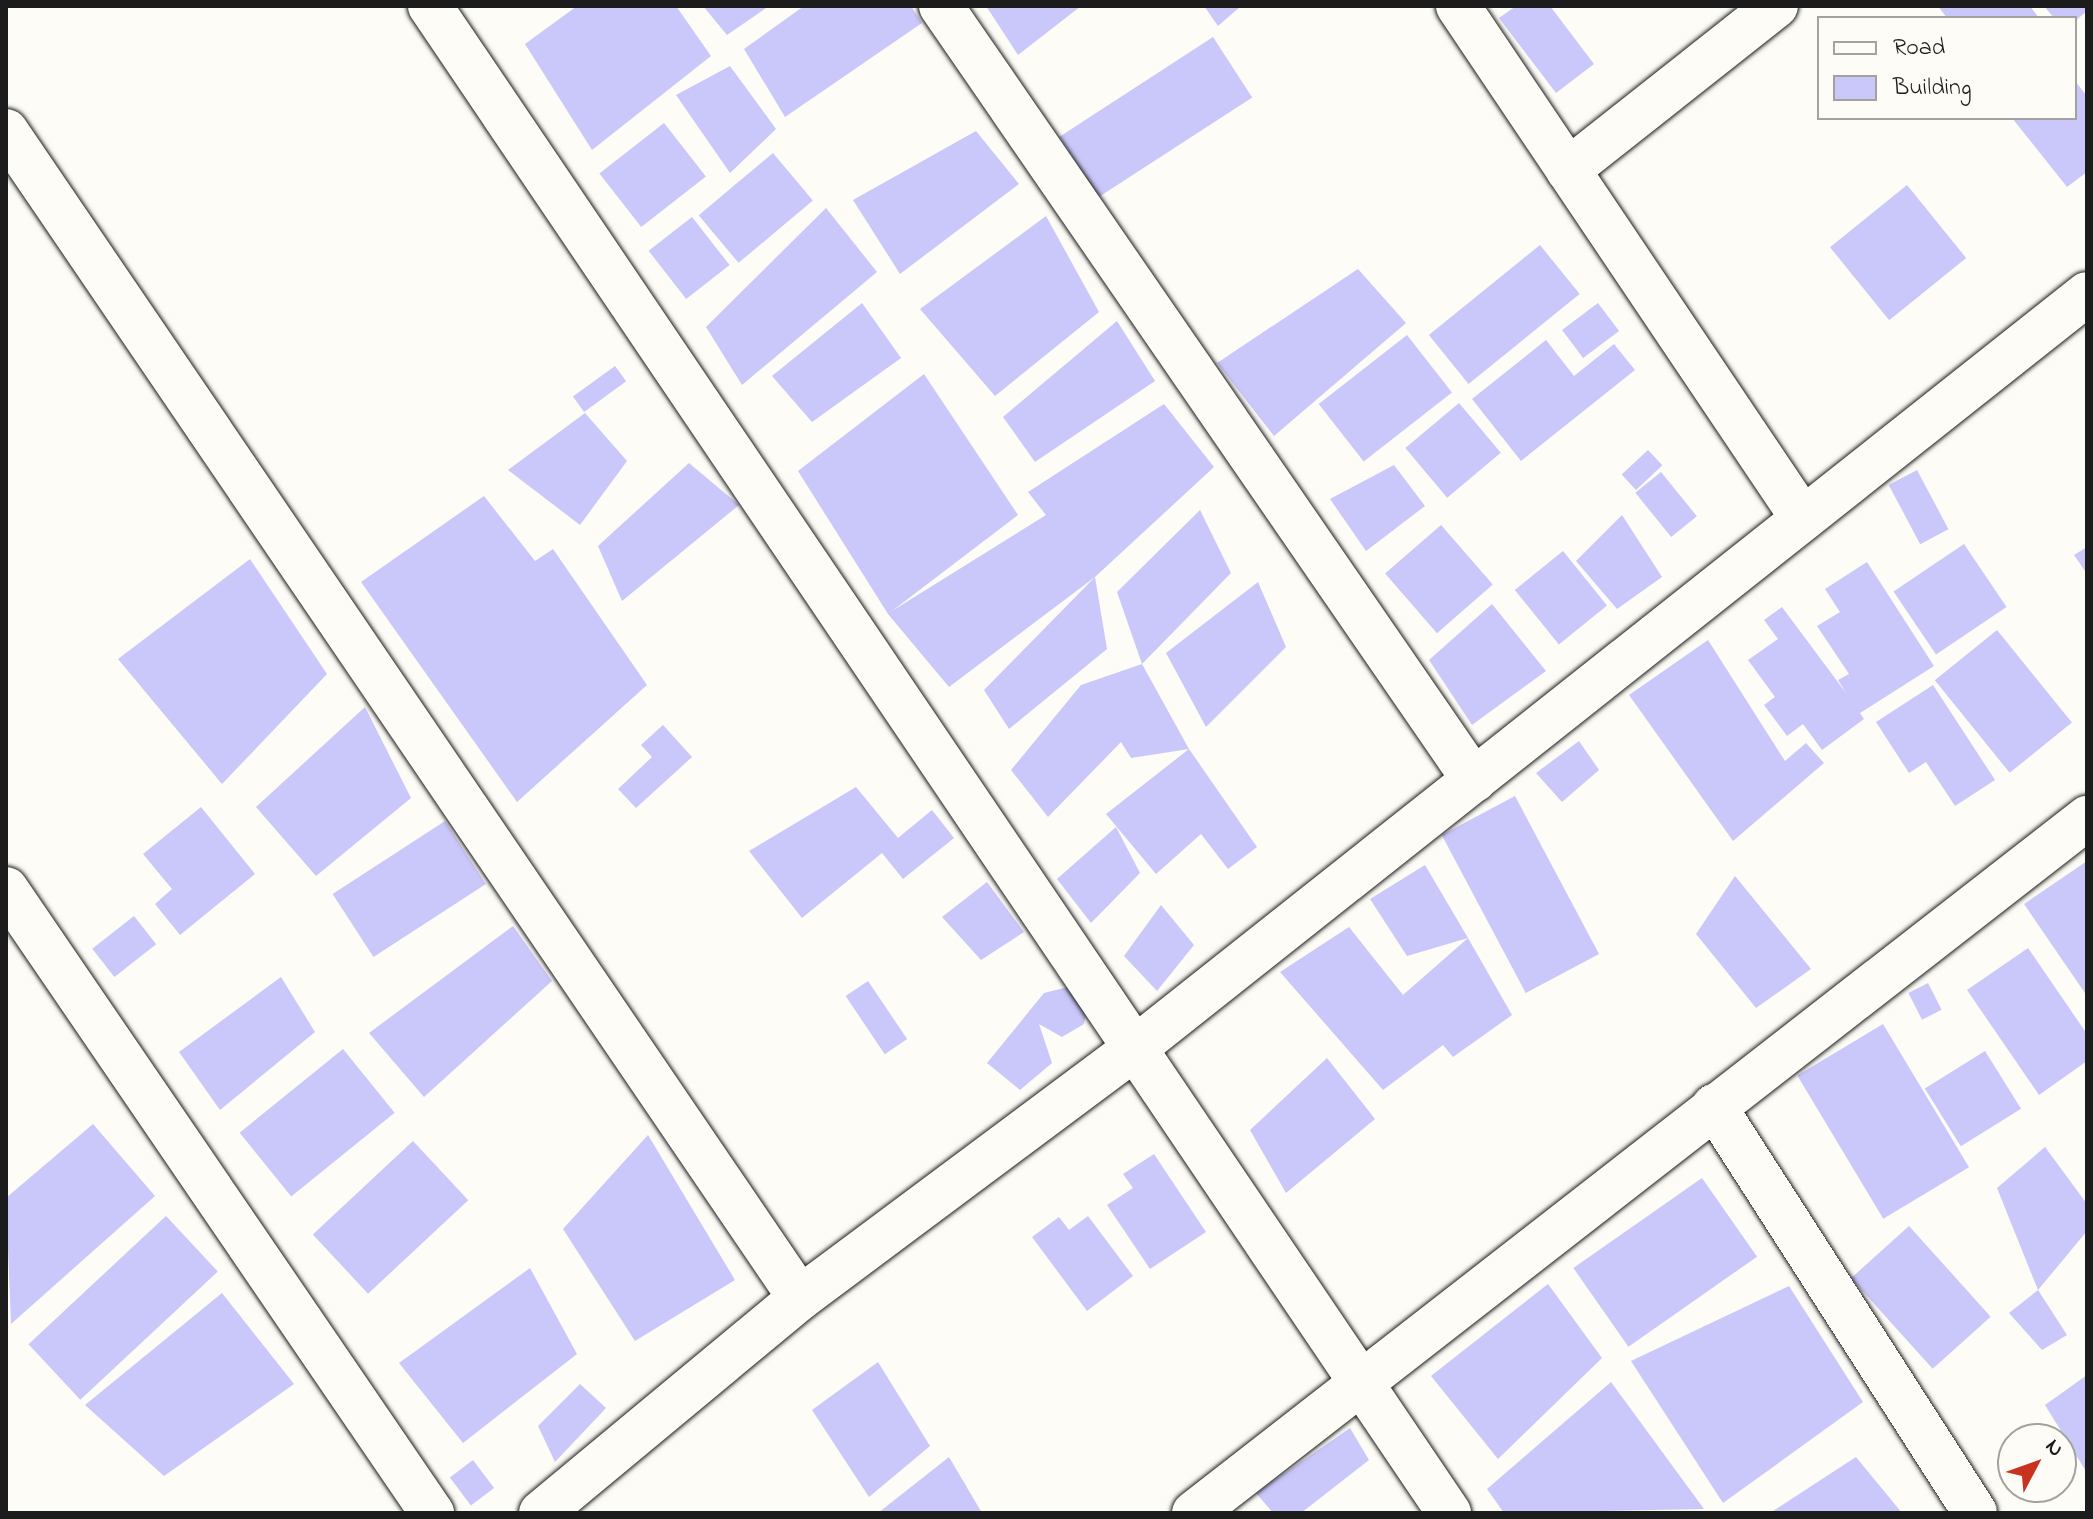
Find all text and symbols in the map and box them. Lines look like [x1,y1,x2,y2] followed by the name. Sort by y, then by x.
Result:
[1817,16,2077,120] legend
[1893,31,1945,66] text: Road
[1893,71,1972,106] text: Building
[1997,1423,2077,1503] north arrow
[2037,1432,2071,1465] text: N

